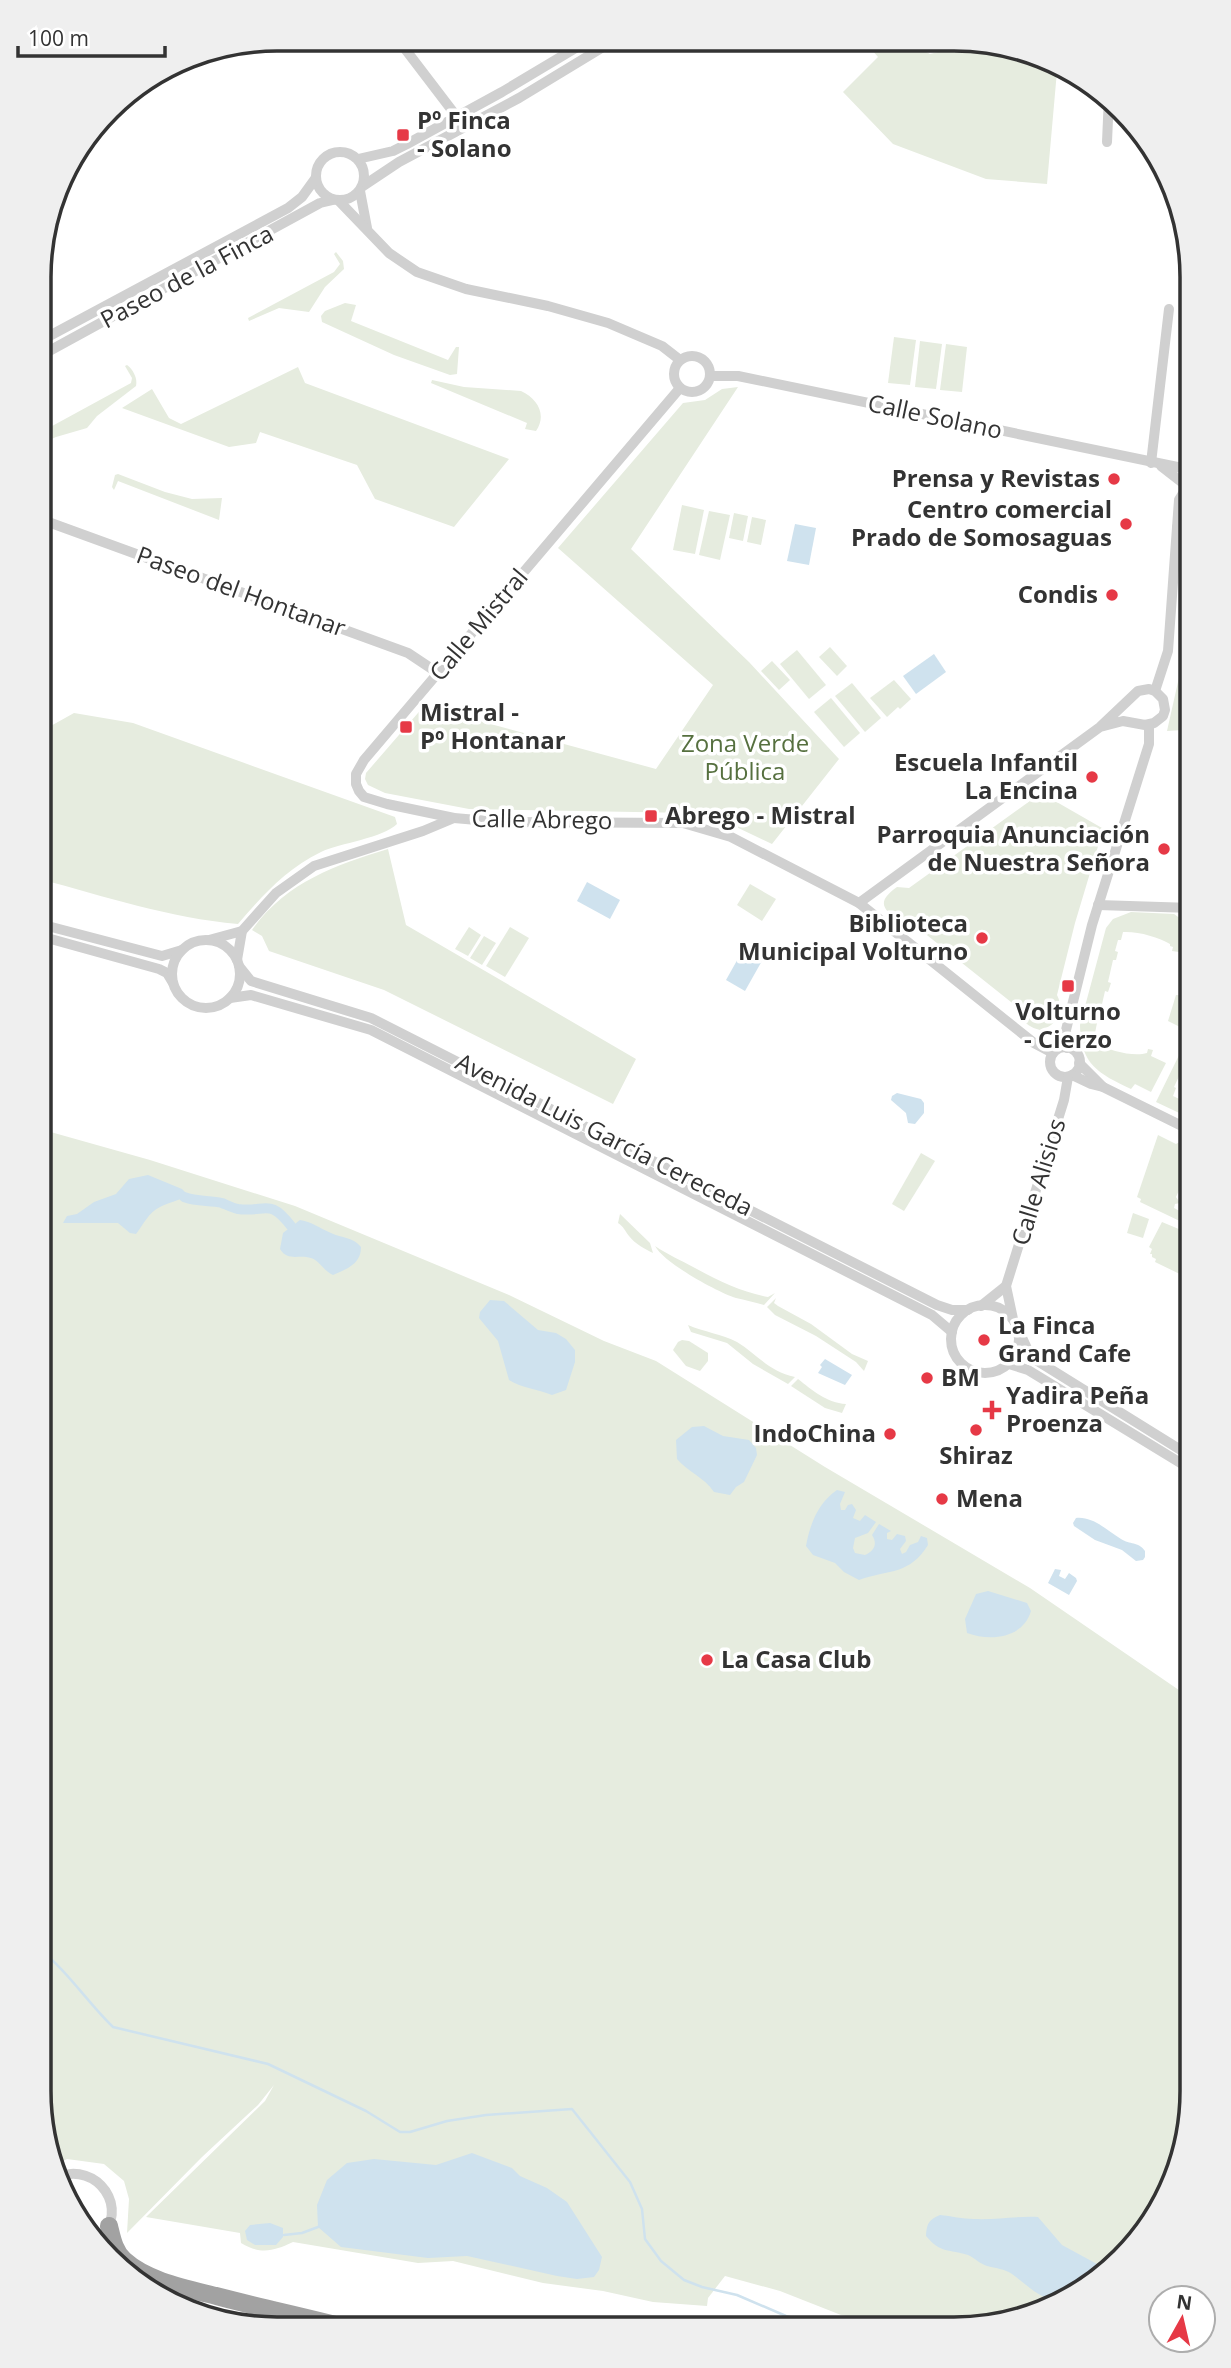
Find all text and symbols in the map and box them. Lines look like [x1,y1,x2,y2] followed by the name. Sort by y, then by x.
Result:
[18,14,164,58] scale bar
[28,24,89,52] text: 100 m
[417,103,512,164] place label: Pº Finca - Solano
[395,127,411,143] marker: Pº Finca - Solano
[94,216,279,335] street label: Paseo de la Finca
[865,385,1005,446] street label: Calle Solano
[892,461,1100,494] place label: Prensa y Revistas
[1106,471,1122,487] marker: Prensa y Revistas
[851,492,1112,553] place label: Centro comercial Prado de Somosaguas
[1118,516,1134,532] marker: Centro comercial Prado de Somosaguas
[132,537,351,644] street label: Paseo del Hontanar
[421,561,535,687] street label: Calle Mistral
[1018,577,1098,610] place label: Condis
[1104,587,1120,603] marker: Condis
[420,695,566,756] place label: Mistral - Pº Hontanar
[398,719,414,735] marker: Mistral - Pº Hontanar
[681,726,809,787] park label: Zona Verde Pública
[894,745,1078,806] place label: Escuela Infantil La Encina
[1084,769,1100,785] marker: Escuela Infantil La Encina
[665,798,855,831] place label: Abrego - Mistral
[471,801,613,836] street label: Calle Abrego
[643,808,659,824] marker: Abrego - Mistral
[876,817,1150,878] place label: Parroquia Anunciación de Nuestra Señora
[1156,841,1172,857] marker: Parroquia Anunciación de Nuestra Señora
[738,906,968,967] place label: Biblioteca Municipal Volturno
[974,930,990,946] marker: Biblioteca Municipal Volturno
[1060,978,1076,994] marker: Volturno - Cierzo
[1015,994,1121,1055] place label: Volturno - Cierzo
[451,1044,759,1223] street label: Avenida Luis García Cereceda
[1003,1114,1072,1249] street label: Calle Alisios
[998,1308,1131,1369] place label: La Finca Grand Cafe
[976,1332,992,1348] marker: La Finca Grand Cafe
[941,1360,980,1393] place label: BM
[919,1370,935,1386] marker: BM
[1006,1378,1149,1439] place label: Yadira Peña Proenza
[984,1402,1000,1418] marker: Yadira Peña Proenza
[754,1416,876,1449] place label: IndoChina
[968,1422,984,1438] marker: Shiraz
[882,1426,898,1442] marker: IndoChina
[939,1438,1013,1471] place label: Shiraz
[956,1481,1023,1514] place label: Mena
[934,1491,950,1507] marker: Mena
[721,1642,871,1675] place label: La Casa Club
[699,1652,715,1668] marker: La Casa Club
[1147,2284,1217,2354] north arrow
[1175,2288,1194,2316] text: N

